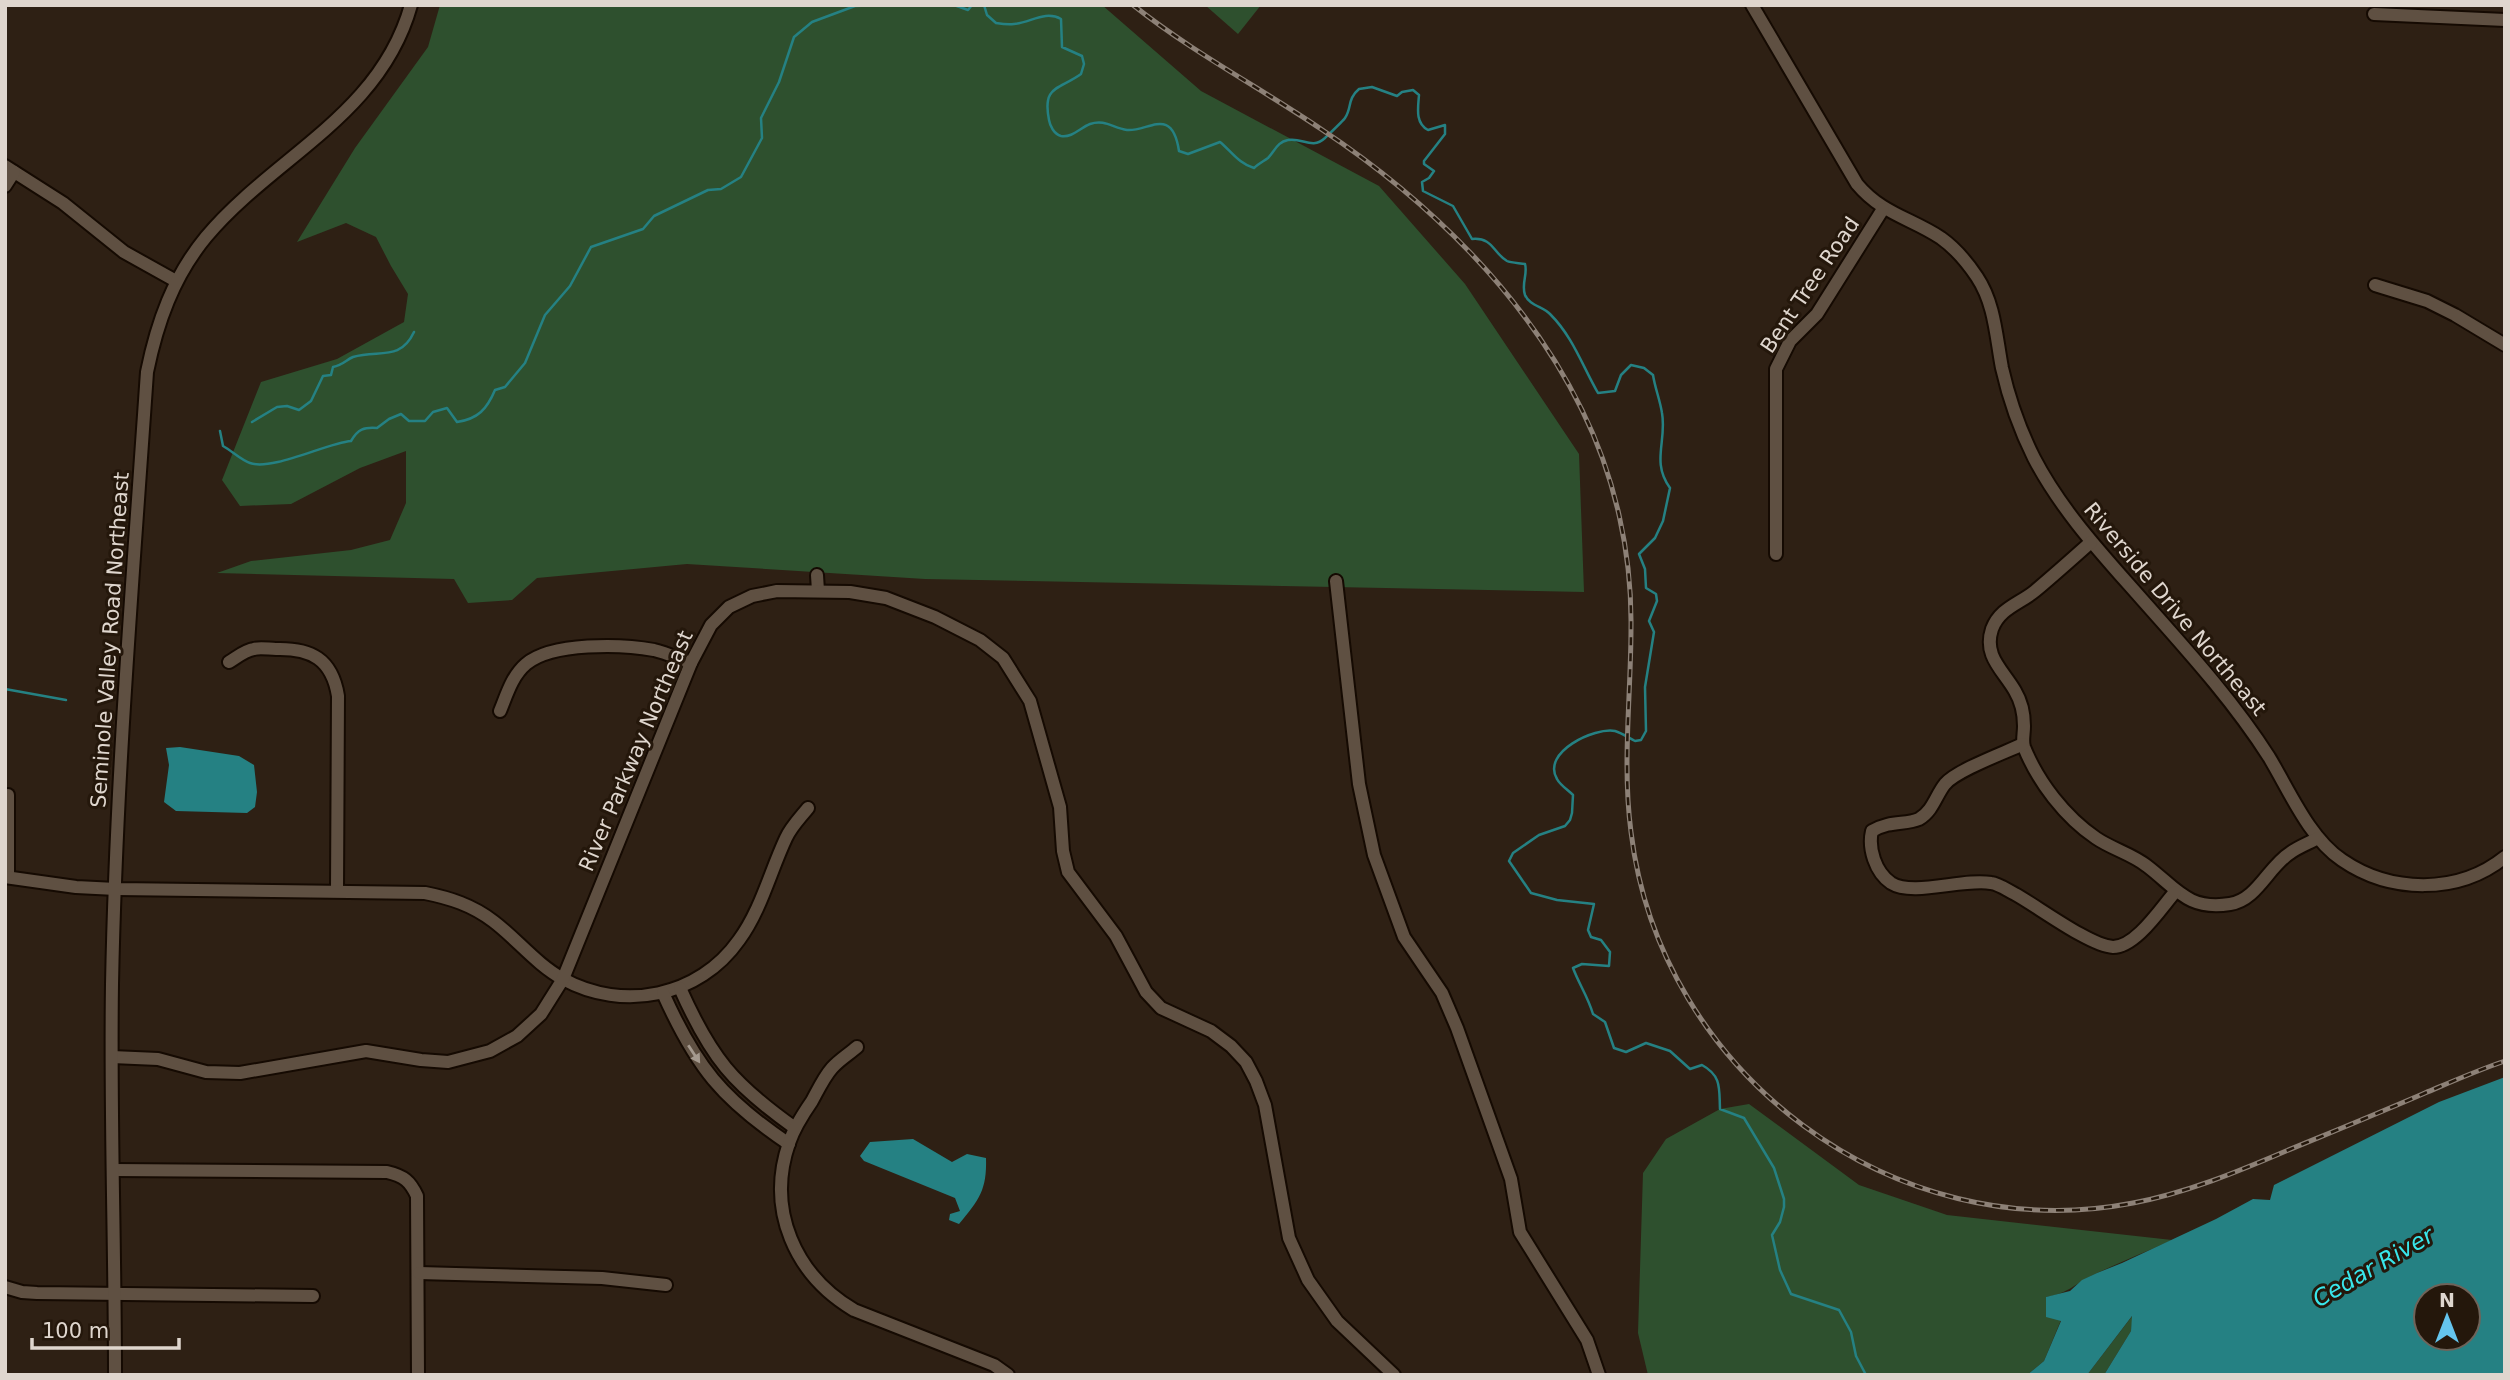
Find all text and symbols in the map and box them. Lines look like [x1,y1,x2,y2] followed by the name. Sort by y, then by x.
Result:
[1756,213,1864,357] street label: Bent Tree Road
[86,471,134,809] street label: Seminole Valley Road Northeast
[2079,498,2271,720] street label: Riverside Drive Northeast
[574,627,698,875] street label: River Parkway Northeast
[687,1045,701,1063] one-way arrow
[2308,1221,2439,1312] water label: Cedar River
[2412,1282,2482,1352] north arrow
[2439,1289,2455,1311] text: N
[32,1306,178,1350] scale bar
[42,1319,109,1343] text: 100 m

